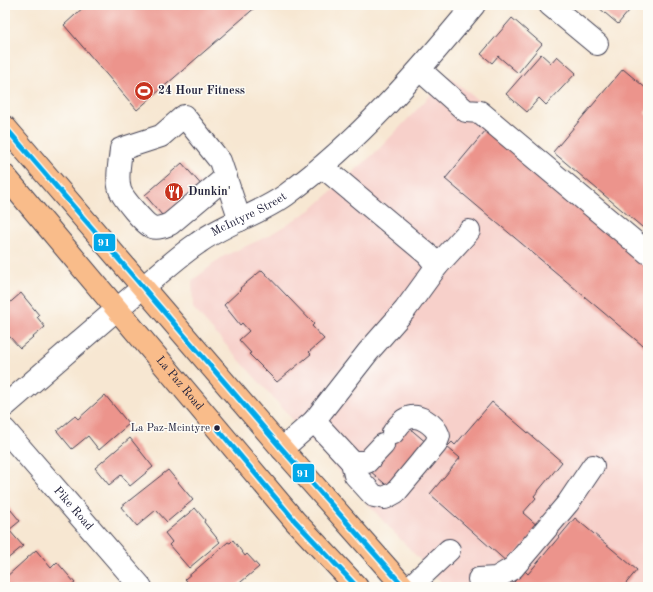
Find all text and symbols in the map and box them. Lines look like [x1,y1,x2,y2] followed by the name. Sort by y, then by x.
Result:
[133,80,155,102] sports icon: 24 Hour Fitness
[158,85,245,97] place label: 24 Hour Fitness
[163,181,185,203] restaurant icon: Dunkin'
[188,186,231,198] place label: Dunkin'
[209,190,289,239] street label: McIntyre Street
[93,233,116,252] line badge: 91
[98,238,110,249] text: 91
[153,354,205,413] street label: La Paz Road
[131,423,210,434] place label: La Paz-Mcintyre
[212,423,222,433] marker: La Paz-Mcintyre
[292,463,315,483] line badge: 91
[297,469,309,480] text: 91
[51,485,95,533] street label: Pike Road

